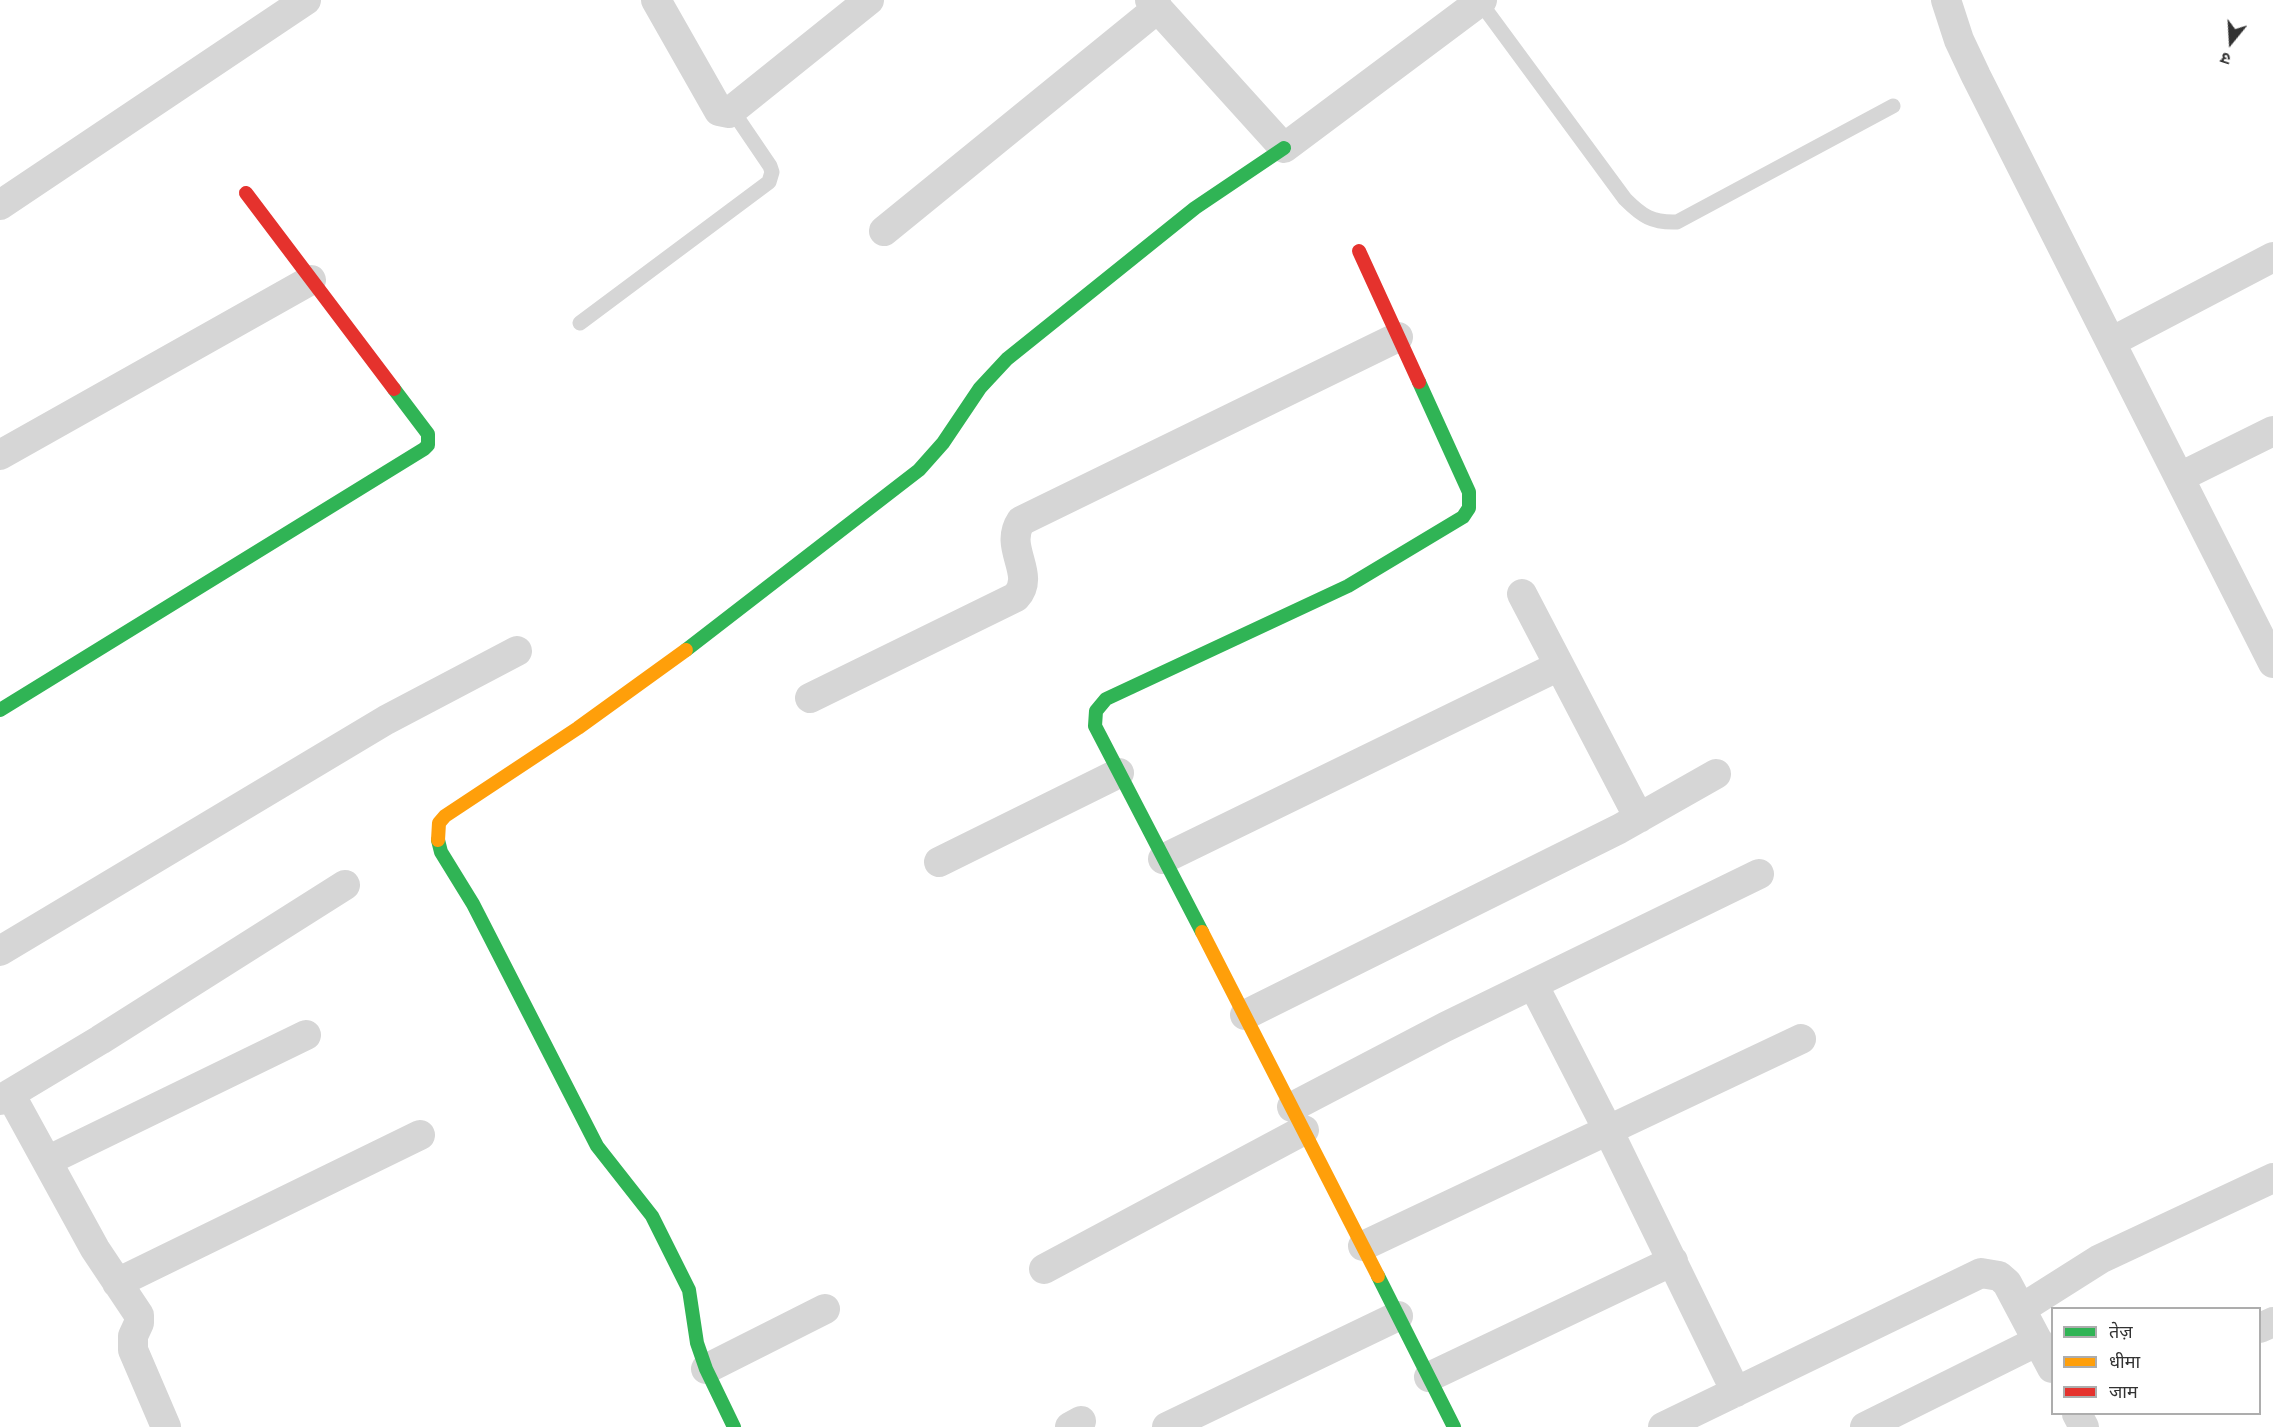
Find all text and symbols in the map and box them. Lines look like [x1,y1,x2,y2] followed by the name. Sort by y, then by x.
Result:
[2201,12,2261,72] north arrow
[2218,48,2233,70] text: उ
[2051,1307,2261,1415] legend
[2109,1320,2133,1342] text: तेज़
[2109,1350,2140,1372] text: धीमा
[2109,1380,2138,1402] text: जाम

